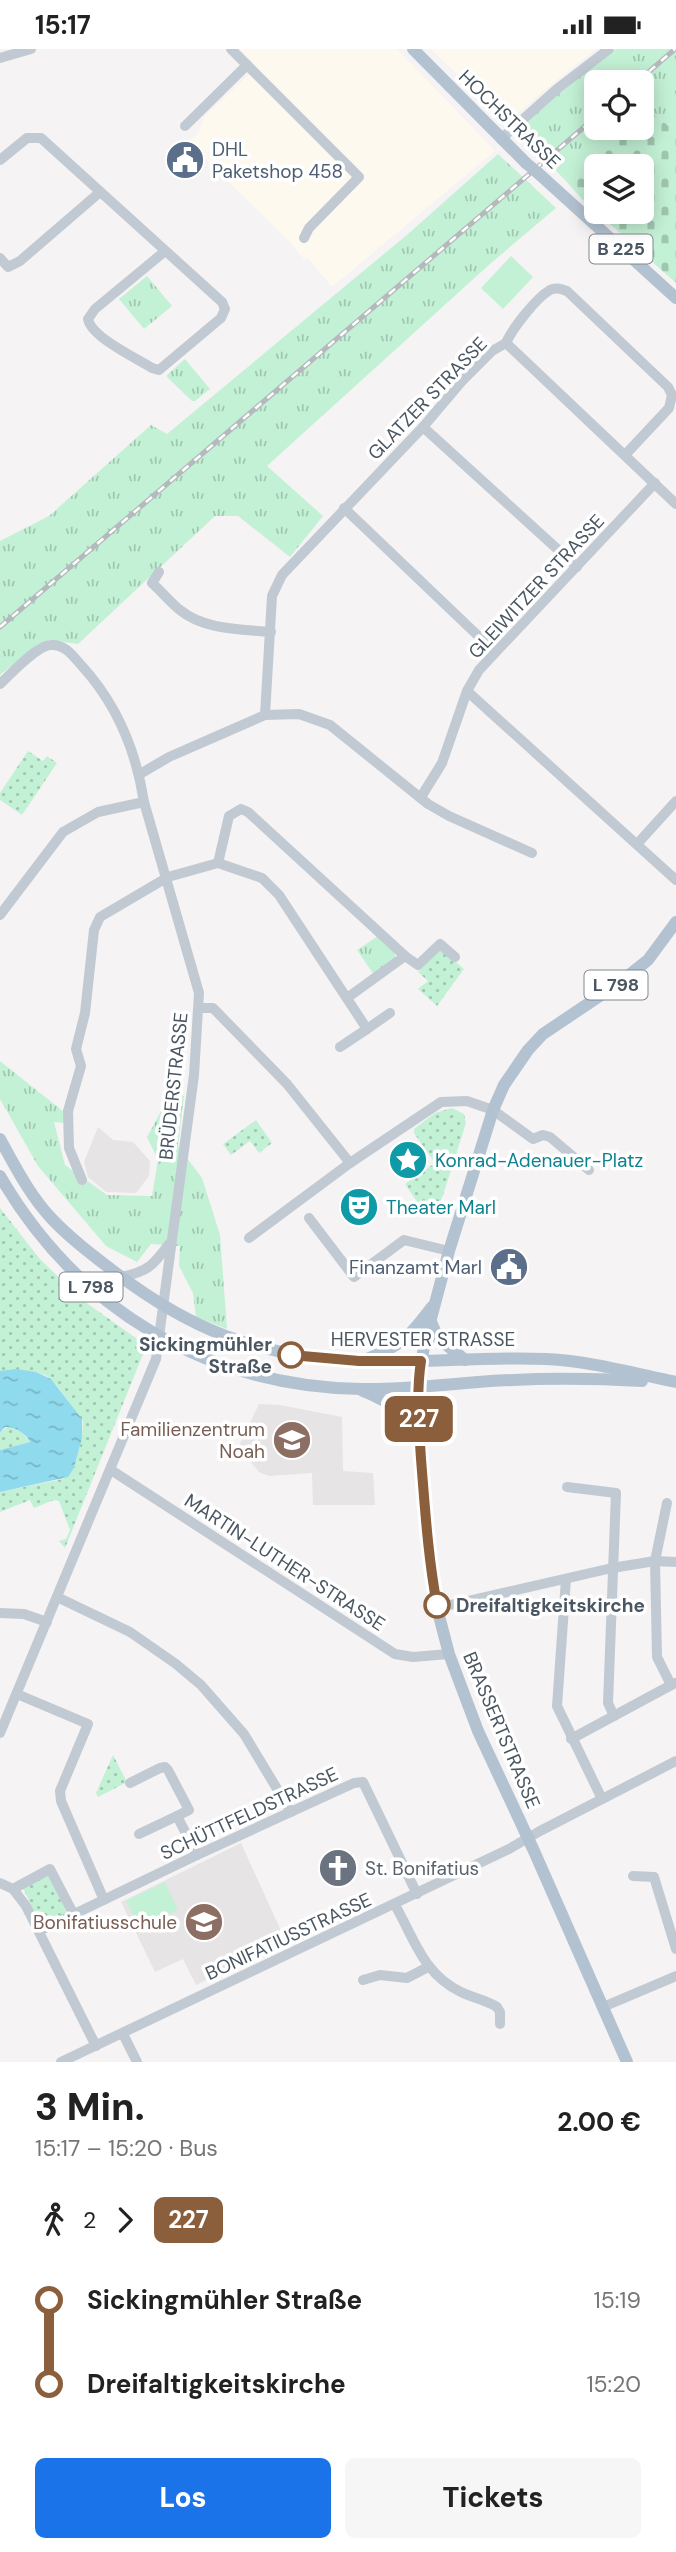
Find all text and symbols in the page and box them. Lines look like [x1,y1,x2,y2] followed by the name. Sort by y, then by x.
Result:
[35,8,91,42] text: 15:17
[453,64,566,174] street label: HOCHSTRASSE
[584,70,654,224] map controls
[584,70,654,140] button: locate
[212,137,343,184] place label: DHL Paketshop 458
[164,139,206,181] public building icon: DHL Paketshop 458
[584,154,654,224] button: layers
[590,235,652,264] road number: B 225
[362,332,492,465] street label: GLATZER STRASSE
[463,509,610,664] street label: GLEIWITZER STRASSE
[584,971,648,1000] road number: L 798
[153,1011,194,1161] street label: BRÜDERSTRASSE
[387,1139,429,1181] place icon: Konrad-Adenauer-Platz
[435,1148,643,1173] place label: Konrad-Adenauer-Platz
[338,1186,380,1228] theatre icon: Theater Marl
[386,1195,496,1220] place label: Theater Marl
[488,1246,530,1288] public building icon: Finanzamt Marl
[349,1255,482,1280] place label: Finanzamt Marl
[60,1273,122,1301] road number: L 798
[331,1327,515,1352] street label: HERVESTER STRASSE
[139,1332,272,1379] place label: Sickingmühler Straße
[278,1342,304,1368] marker: Sickingmühler Straße
[379,1396,459,1442] line badge: 227
[399,1403,439,1434] text: 227
[120,1417,265,1464] place label: Familienzentrum Noah
[271,1419,313,1461] school or university icon: Familienzentrum Noah
[180,1488,390,1637] street label: MARTIN-LUTHER-STRASSE
[424,1592,450,1618] marker: Dreifaltigkeitskirche
[456,1593,645,1618] place label: Dreifaltigkeitskirche
[457,1648,546,1812] street label: BRASSERTSTRASSE
[156,1761,342,1866] street label: SCHÜTTFELDSTRASSE
[317,1847,359,1889] church icon: St. Bonifatius
[365,1856,479,1881] place label: St. Bonifatius
[201,1887,375,1986] street label: BONIFATIUSSTRASSE
[183,1901,225,1943] school or university icon: Bonifatiusschule
[33,1910,177,1935] place label: Bonifatiusschule
[35,2082,145,2132] text: 3 Min.
[557,2105,641,2139] text: 2.00 €
[35,2133,218,2163] text: 15:17 – 15:20 · Bus
[35,2201,73,2239] icon: walk
[106,2201,144,2239] icon: forward
[168,2204,209,2235] text: 227
[83,2205,96,2235] text: 2
[87,2283,362,2317] text: Sickingmühler Straße
[594,2285,641,2315] text: 15:19
[87,2367,346,2401] text: Dreifaltigkeitskirche
[586,2369,641,2399] text: 15:20
[35,2458,331,2538] button: Los
[345,2458,641,2538] button: Tickets

